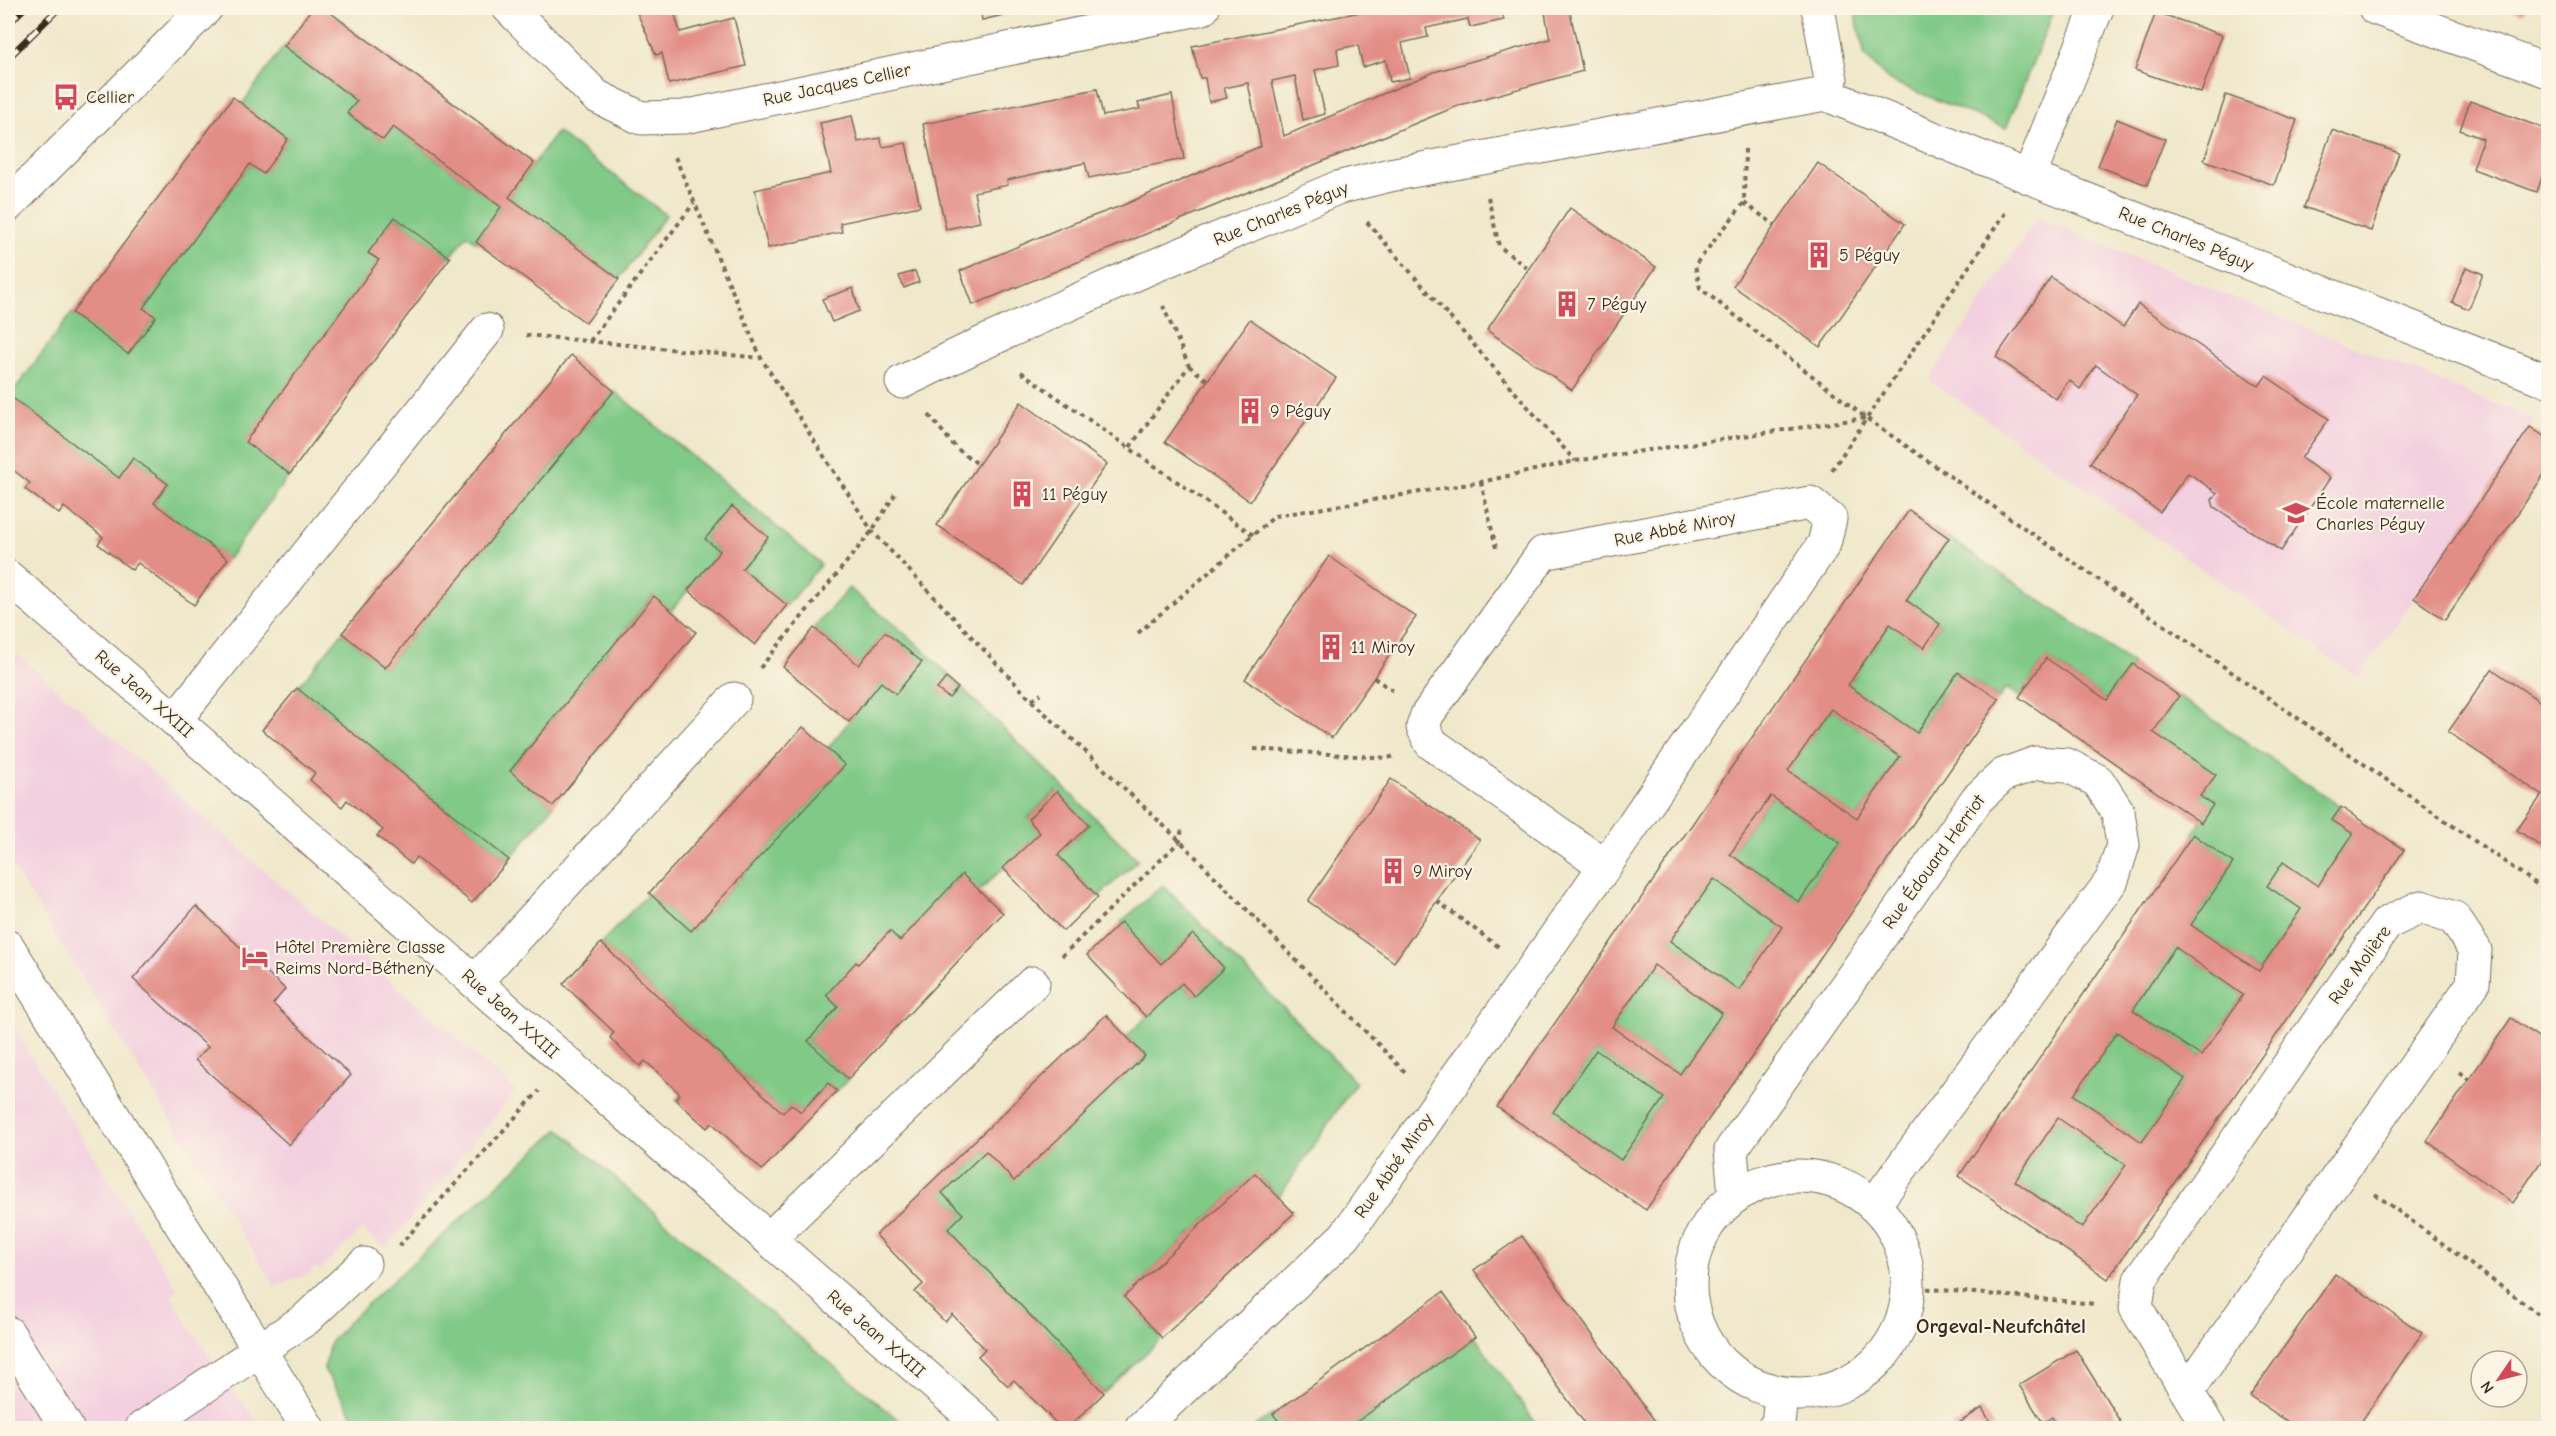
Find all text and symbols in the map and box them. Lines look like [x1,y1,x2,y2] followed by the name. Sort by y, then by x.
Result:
[761,59,914,111] street label: Rue Jacques Cellier
[51,82,81,112] bus stop icon: Cellier
[86,87,135,108] place label: Cellier
[1210,177,1352,251] street label: Rue Charles Péguy
[2115,202,2257,276] street label: Rue Charles Péguy
[1804,240,1834,270] building icon: 5 Péguy
[1839,245,1901,266] place label: 5 Péguy
[1552,289,1582,319] building icon: 7 Péguy
[1587,294,1648,315] place label: 7 Péguy
[1235,396,1265,426] building icon: 9 Péguy
[1270,401,1332,422] place label: 9 Péguy
[1007,479,1037,509] building icon: 11 Péguy
[1042,484,1108,505] place label: 11 Péguy
[2316,492,2445,535] place label: École maternelle Charles Péguy
[2281,498,2311,528] school or university icon: École maternelle Charles Péguy
[1613,507,1738,551] street label: Rue Abbé Miroy
[1316,632,1346,662] building icon: 11 Miroy
[1351,637,1416,658] place label: 11 Miroy
[91,646,197,742] street label: Rue Jean XXIII
[1878,790,1990,933] street label: Rue Édouard Herriot
[1378,856,1408,886] building icon: 9 Miroy
[1413,861,1473,882] place label: 9 Miroy
[2324,921,2396,1009] street label: Rue Molière
[275,937,445,979] place label: Hôtel Première Classe Reims Nord-Bétheny
[240,942,270,972] hotel icon: Hôtel Première Classe Reims Nord-Bétheny
[457,965,563,1063] street label: Rue Jean XXIII
[1350,1109,1438,1222] street label: Rue Abbé Miroy
[823,1286,929,1382] street label: Rue Jean XXIII
[1916,1314,2086,1338] district label: Orgeval-Neufchâtel
[2469,1349,2529,1409] north arrow
[2477,1378,2498,1396] text: N

